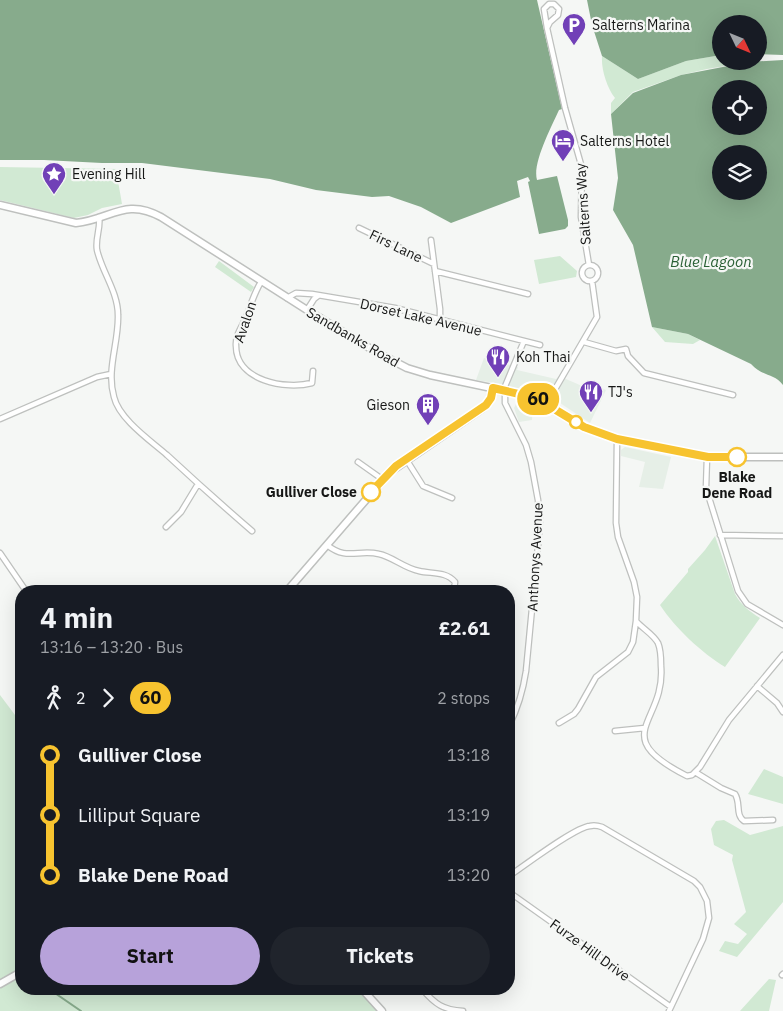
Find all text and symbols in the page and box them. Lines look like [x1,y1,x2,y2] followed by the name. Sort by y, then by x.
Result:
[561,12,587,46] parking icon: Salterns Marina
[712,15,768,70] north arrow
[712,15,767,200] map controls
[592,16,691,34] place label: Salterns Marina
[712,80,767,135] button: locate
[550,128,576,162] hotel icon: Salterns Hotel
[580,132,669,150] place label: Salterns Hotel
[712,145,767,200] button: layers
[41,161,67,195] place icon: Evening Hill
[571,163,595,245] street label: Salterns Way
[72,165,146,183] place label: Evening Hill
[367,225,426,267] street label: Firs Lane
[670,252,752,271] water label: Blue Lagoon
[358,294,484,340] street label: Dorset Lake Avenue
[230,299,260,345] street label: Avalon
[303,303,403,371] street label: Sandbanks Road
[485,344,511,378] restaurant icon: Koh Thai
[516,348,571,366] place label: Koh Thai
[578,379,604,413] restaurant icon: TJ's
[516,383,560,415] line badge: 60
[608,383,633,401] place label: TJ's
[527,387,549,410] text: 60
[415,392,441,426] building icon: Gieson
[366,396,410,414] place label: Gieson
[569,415,583,429] unlabelled marker
[727,447,747,467] marker: Blake Dene Road
[702,468,772,502] place label: Blake Dene Road
[361,482,381,502] marker: Gulliver Close
[266,483,357,501] place label: Gulliver Close
[523,502,547,612] street label: Anthonys Avenue
[40,599,113,636] text: 4 min
[439,616,490,640] text: £2.61
[40,637,183,657] text: 13:16 – 13:20 · Bus
[40,684,68,712] icon: walk
[94,684,122,712] icon: forward
[140,686,161,709] text: 60
[76,688,86,708] text: 2
[437,688,490,708] text: 2 stops
[78,743,202,767] text: Gulliver Close
[447,745,490,765] text: 13:18
[78,803,201,827] text: Lilliput Square
[447,805,490,825] text: 13:19
[78,863,229,887] text: Blake Dene Road
[447,865,490,885] text: 13:20
[546,915,634,985] street label: Furze Hill Drive
[40,927,260,985] button: Start
[270,927,490,985] button: Tickets

